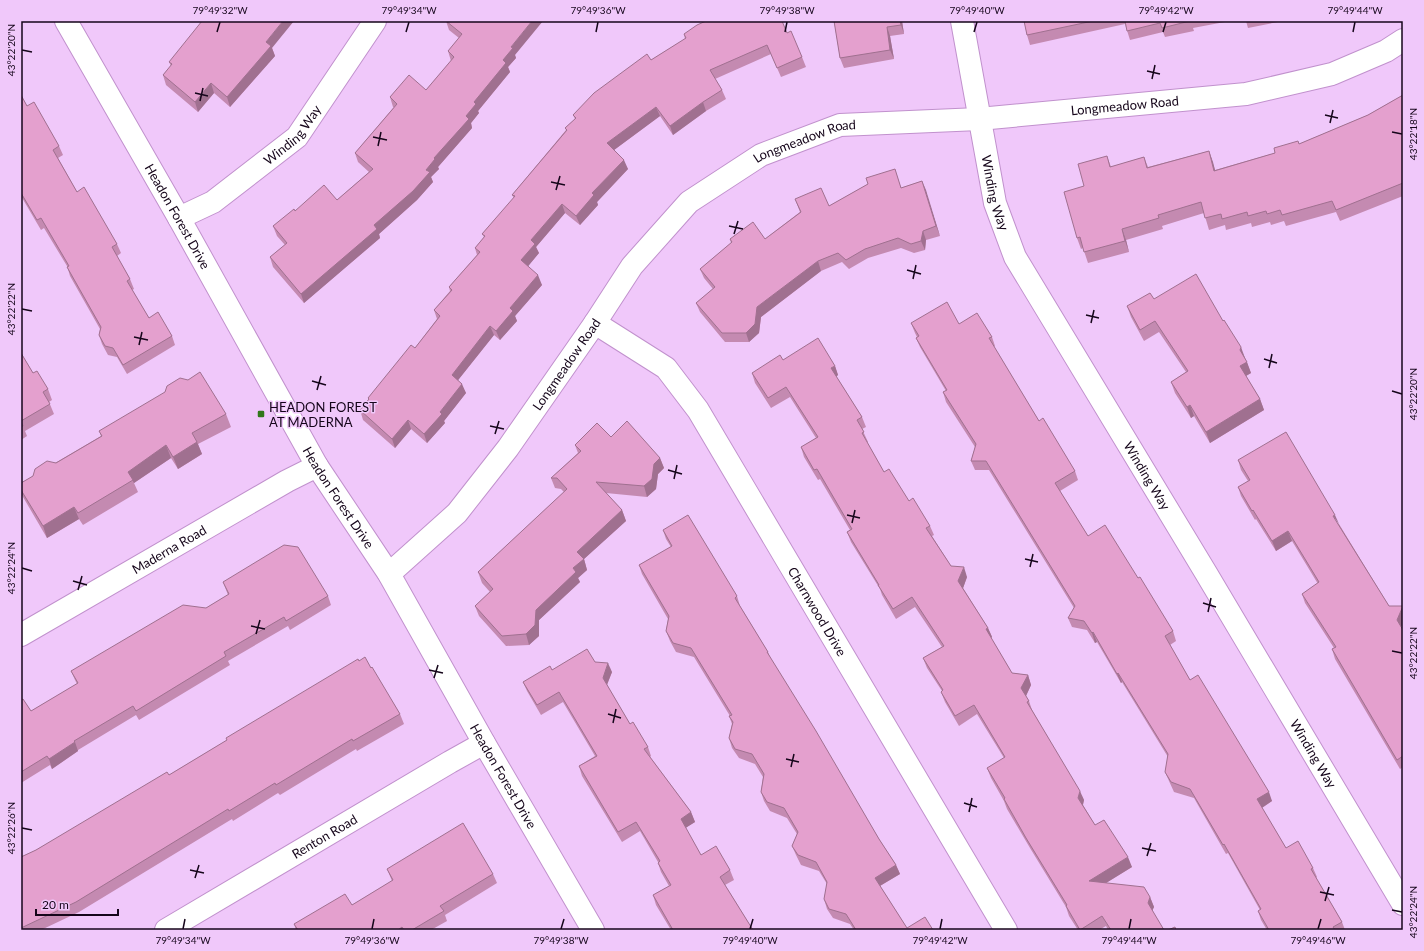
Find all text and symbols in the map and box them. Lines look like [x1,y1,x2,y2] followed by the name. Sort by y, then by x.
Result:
[192,4,248,16] text: 79°49'32"W
[381,4,437,16] text: 79°49'34"W
[570,4,626,16] text: 79°49'36"W
[759,4,815,16] text: 79°49'38"W
[949,4,1005,16] text: 79°49'40"W
[1138,4,1194,16] text: 79°49'42"W
[1327,4,1383,16] text: 79°49'44"W
[5,24,17,76] text: 43°22'20"N
[1070,92,1180,118] street label: Longmeadow Road
[260,102,324,168] street label: Winding Way
[1407,108,1419,160] text: 43°22'18"N
[750,116,856,166] street label: Longmeadow Road
[978,154,1013,233] street label: Winding Way
[142,161,214,272] street label: Headon Forest Drive
[5,283,17,335] text: 43°22'22"N
[529,315,604,413] street label: Longmeadow Road
[1407,368,1419,420] text: 43°22'20"N
[269,399,377,430] place label: HEADON FOREST AT MADERNA
[256,409,266,419] marker: HEADON FOREST AT MADERNA
[1120,438,1174,513] street label: Winding Way
[300,444,378,552] street label: Headon Forest Drive
[129,522,209,577] street label: Maderna Road
[5,542,17,594] text: 43°22'24"N
[785,564,850,659] street label: Charnwood Drive
[1407,627,1419,679] text: 43°22'22"N
[1287,716,1340,791] street label: Winding Way
[467,721,540,832] street label: Headon Forest Drive
[5,802,17,854] text: 43°22'26"N
[289,811,360,862] street label: Renton Road
[1407,886,1419,938] text: 43°22'24"N
[36,891,118,917] scale bar
[42,897,69,912] text: 20 m
[155,934,211,946] text: 79°49'34"W
[344,934,400,946] text: 79°49'36"W
[533,934,589,946] text: 79°49'38"W
[722,934,778,946] text: 79°49'40"W
[912,934,968,946] text: 79°49'42"W
[1101,934,1157,946] text: 79°49'44"W
[1290,934,1346,946] text: 79°49'46"W

